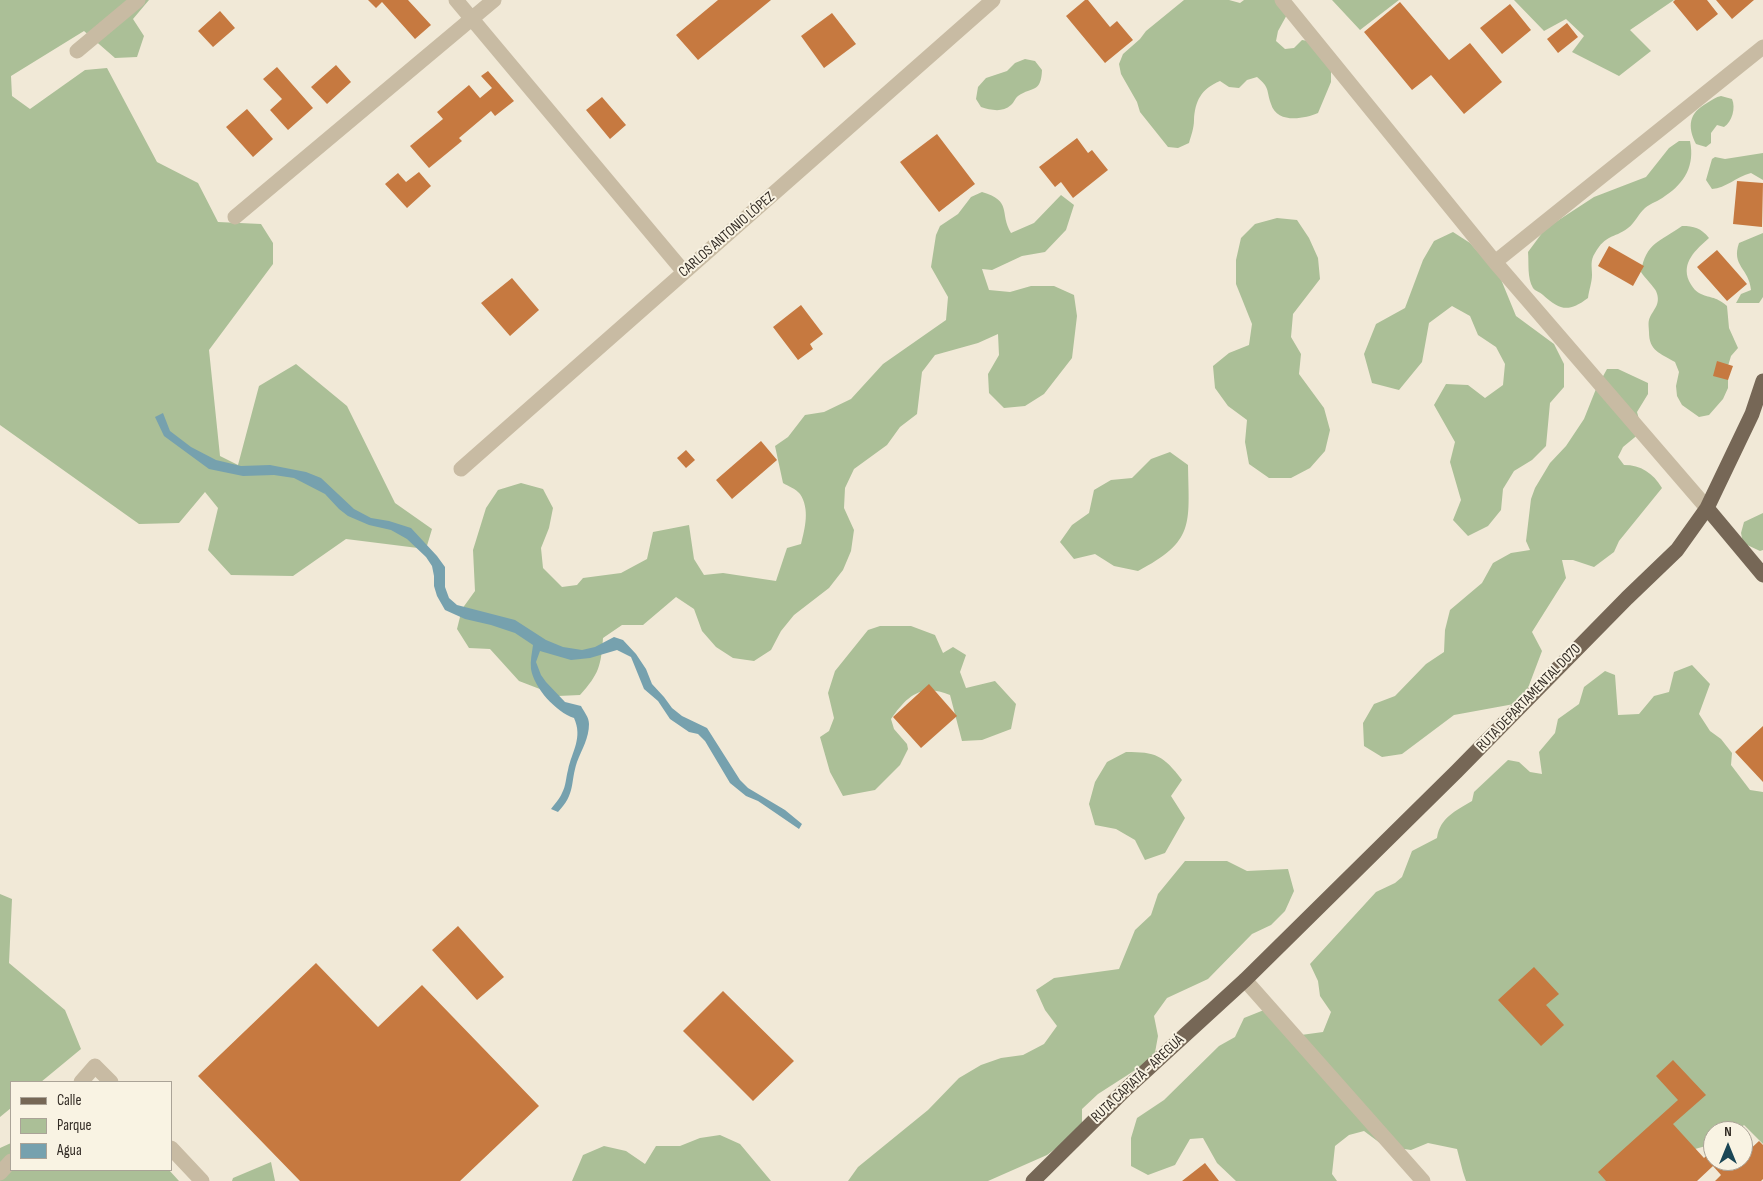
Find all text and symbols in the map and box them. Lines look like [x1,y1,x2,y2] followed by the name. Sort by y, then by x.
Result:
[675,188,779,282] street label: CARLOS ANTONIO LÓPEZ
[1473,641,1585,755] street label: RUTA DEPARTAMENTAL D070
[1088,1031,1188,1127] street label: RUTA CAPIATÁ - AREGUÁ
[10,1081,172,1171] legend
[57,1091,81,1110] text: Calle
[57,1116,92,1135] text: Parque
[1703,1121,1753,1171] north arrow
[1724,1123,1732,1140] text: N
[57,1141,82,1160] text: Agua

